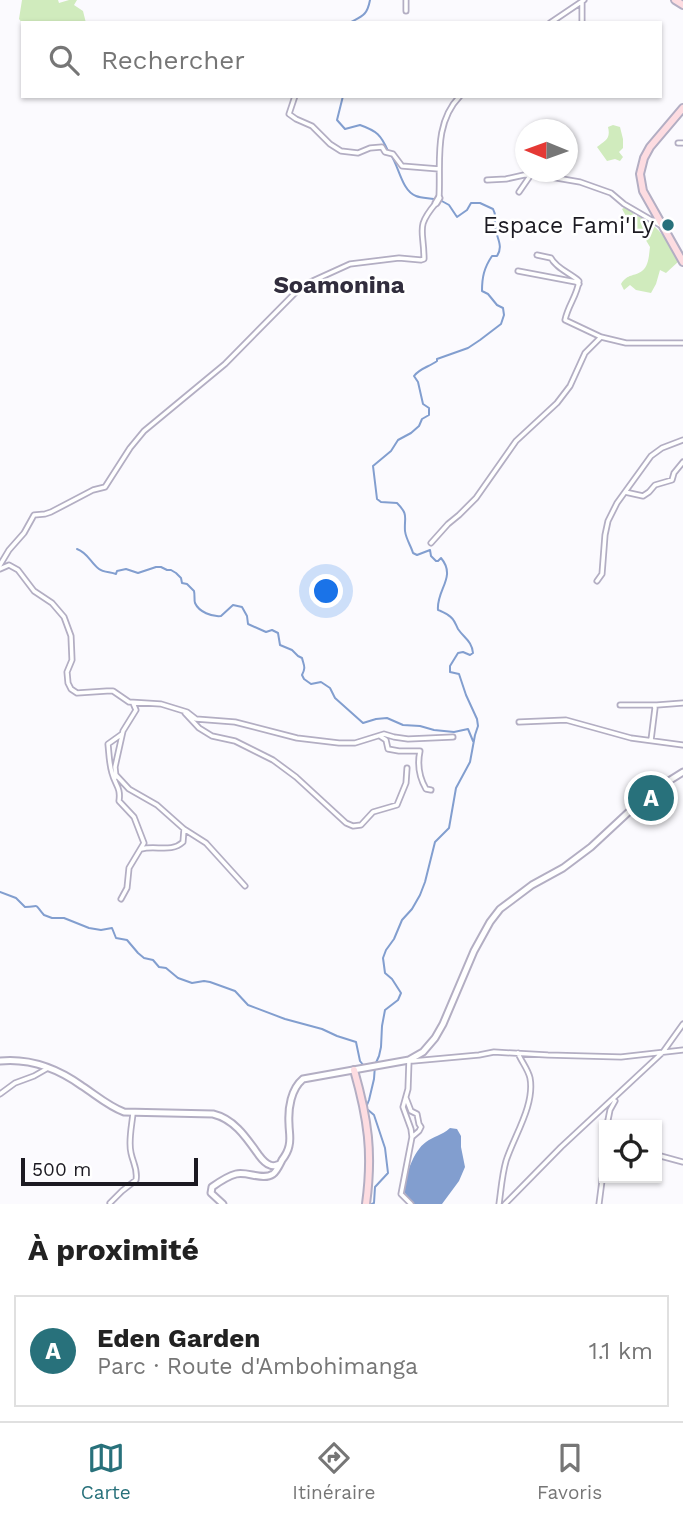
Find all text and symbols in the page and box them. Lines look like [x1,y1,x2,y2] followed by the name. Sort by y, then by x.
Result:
[21,21,662,98] search box
[45,41,83,79] icon: search
[101,45,245,75] text: Rechercher
[515,119,578,182] north arrow
[483,212,654,239] place label: Espace Fami'Ly
[660,217,676,233] marker: Espace Fami'Ly
[273,271,405,299] district label: Soamonina
[309,574,343,608] your location
[628,772,674,824] pin: A
[599,1120,662,1183] map controls
[599,1120,662,1183] button: locate
[21,1155,198,1187] scale bar
[32,1158,91,1181] text: 500 m
[28,1232,199,1267] text: À proximité
[97,1323,260,1353] text: Eden Garden
[45,1338,61,1365] text: A
[589,1338,653,1365] text: 1.1 km
[97,1353,418,1380] text: Parc · Route d'Ambohimanga
[81,1439,131,1504] tab: Carte
[292,1439,375,1504] tab: Itinéraire
[537,1439,602,1504] tab: Favoris

